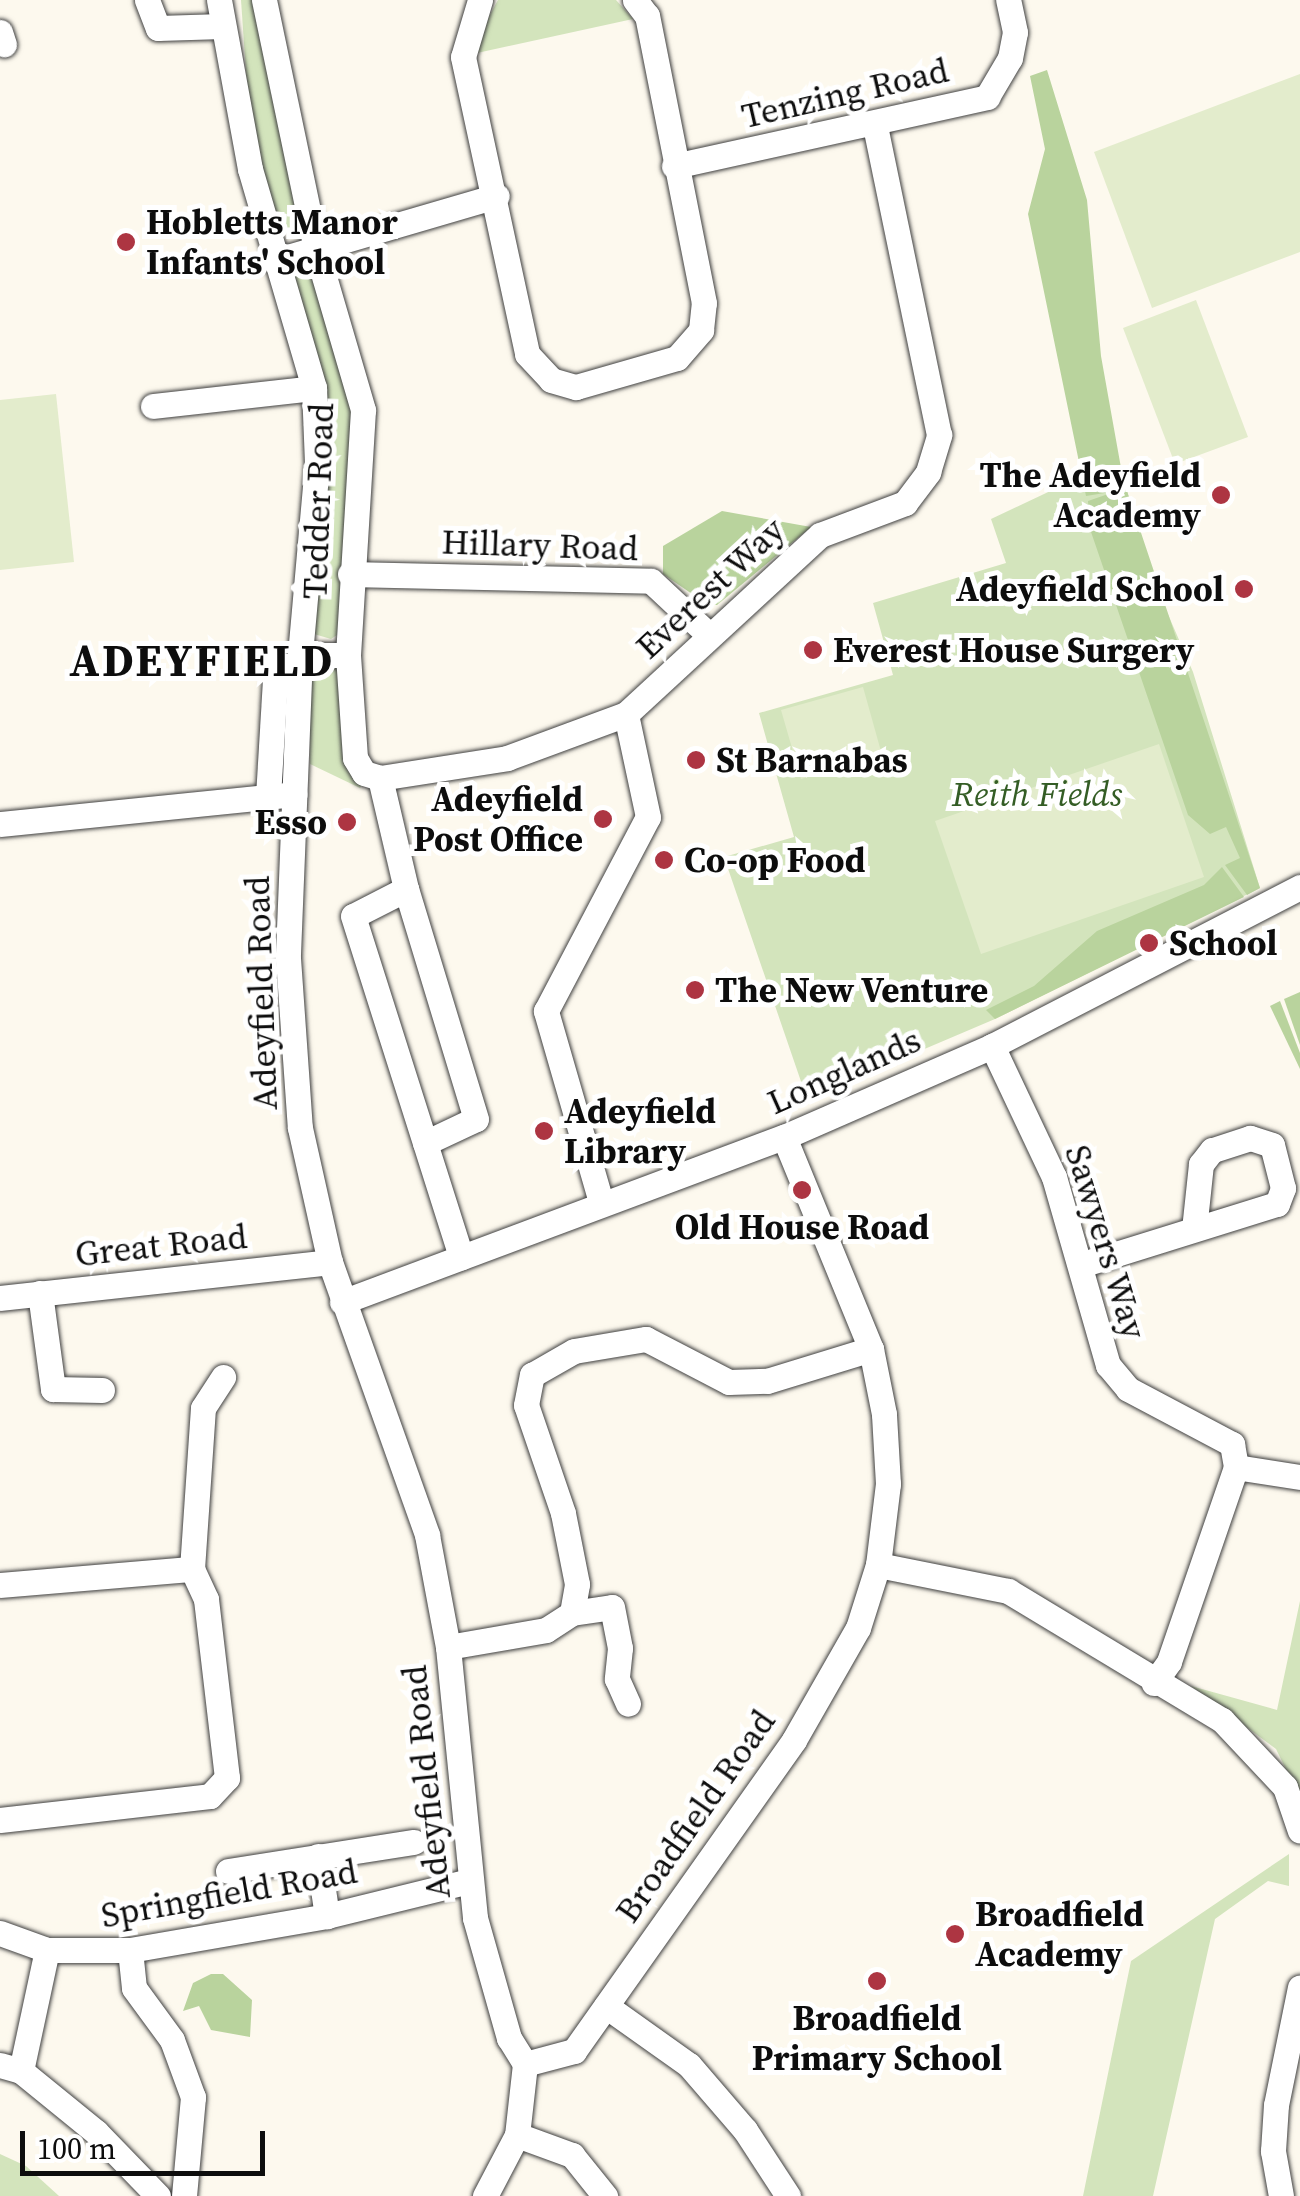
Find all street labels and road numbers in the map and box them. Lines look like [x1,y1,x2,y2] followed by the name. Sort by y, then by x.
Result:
[738,49,952,137] street label: Tenzing Road
[294,402,342,600] street label: Tedder Road
[627,508,793,668] street label: Everest Way
[441,521,639,569] street label: Hillary Road
[236,875,286,1111] street label: Adeyfield Road
[761,1019,927,1123] street label: Longlands
[1056,1139,1156,1345] street label: Sawyers Way
[73,1215,249,1275] street label: Great Road
[393,1663,459,1901] street label: Adeyfield Road
[606,1702,784,1930] street label: Broadfield Road
[98,1850,360,1936] street label: Springfield Road

